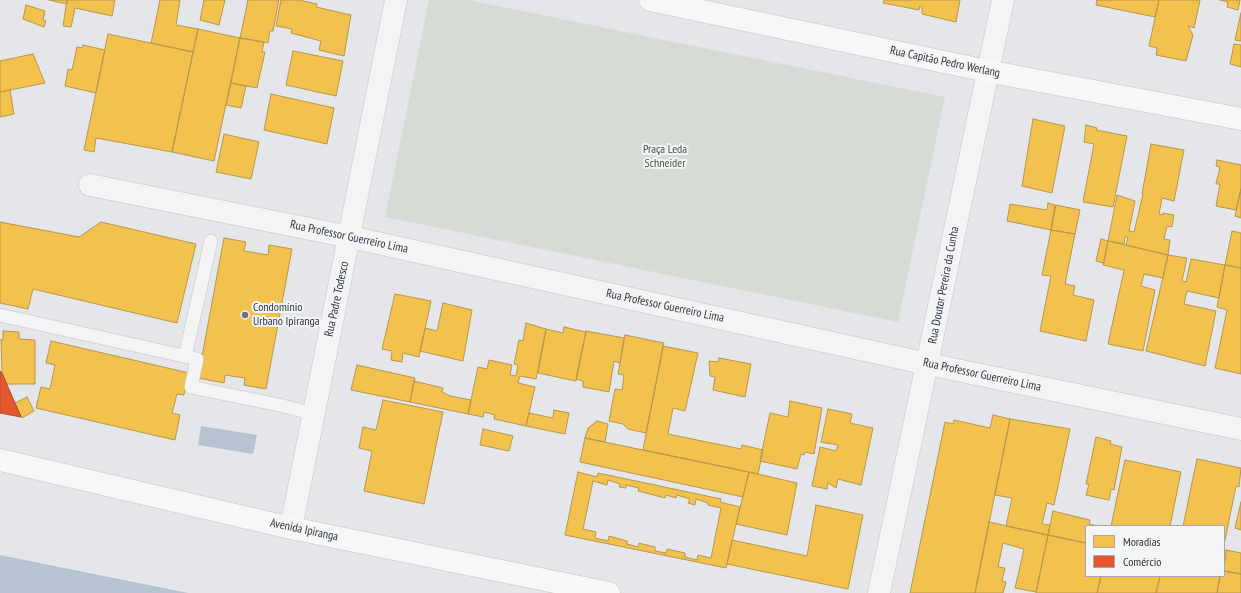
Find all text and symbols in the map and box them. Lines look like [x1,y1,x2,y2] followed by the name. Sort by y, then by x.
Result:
[889,43,1001,81] street label: Rua Capitão Pedro Werlang
[643,143,687,171] park label: Praça Leda Schneider
[289,217,409,257] street label: Rua Professor Guerreiro Lima
[926,225,962,345] street label: Rua Doutor Pereira da Cunha
[322,260,352,338] street label: Rua Padre Todesco
[605,286,725,326] street label: Rua Professor Guerreiro Lima
[253,301,320,329] place label: Condomínio Urbano Ipiranga
[240,310,250,320] marker: Condomínio Urbano Ipiranga
[922,355,1042,395] street label: Rua Professor Guerreiro Lima
[269,516,339,544] street label: Avenida Ipiranga
[1085,525,1225,577] legend
[1123,534,1161,549] text: Moradias
[1123,554,1161,569] text: Comércio

